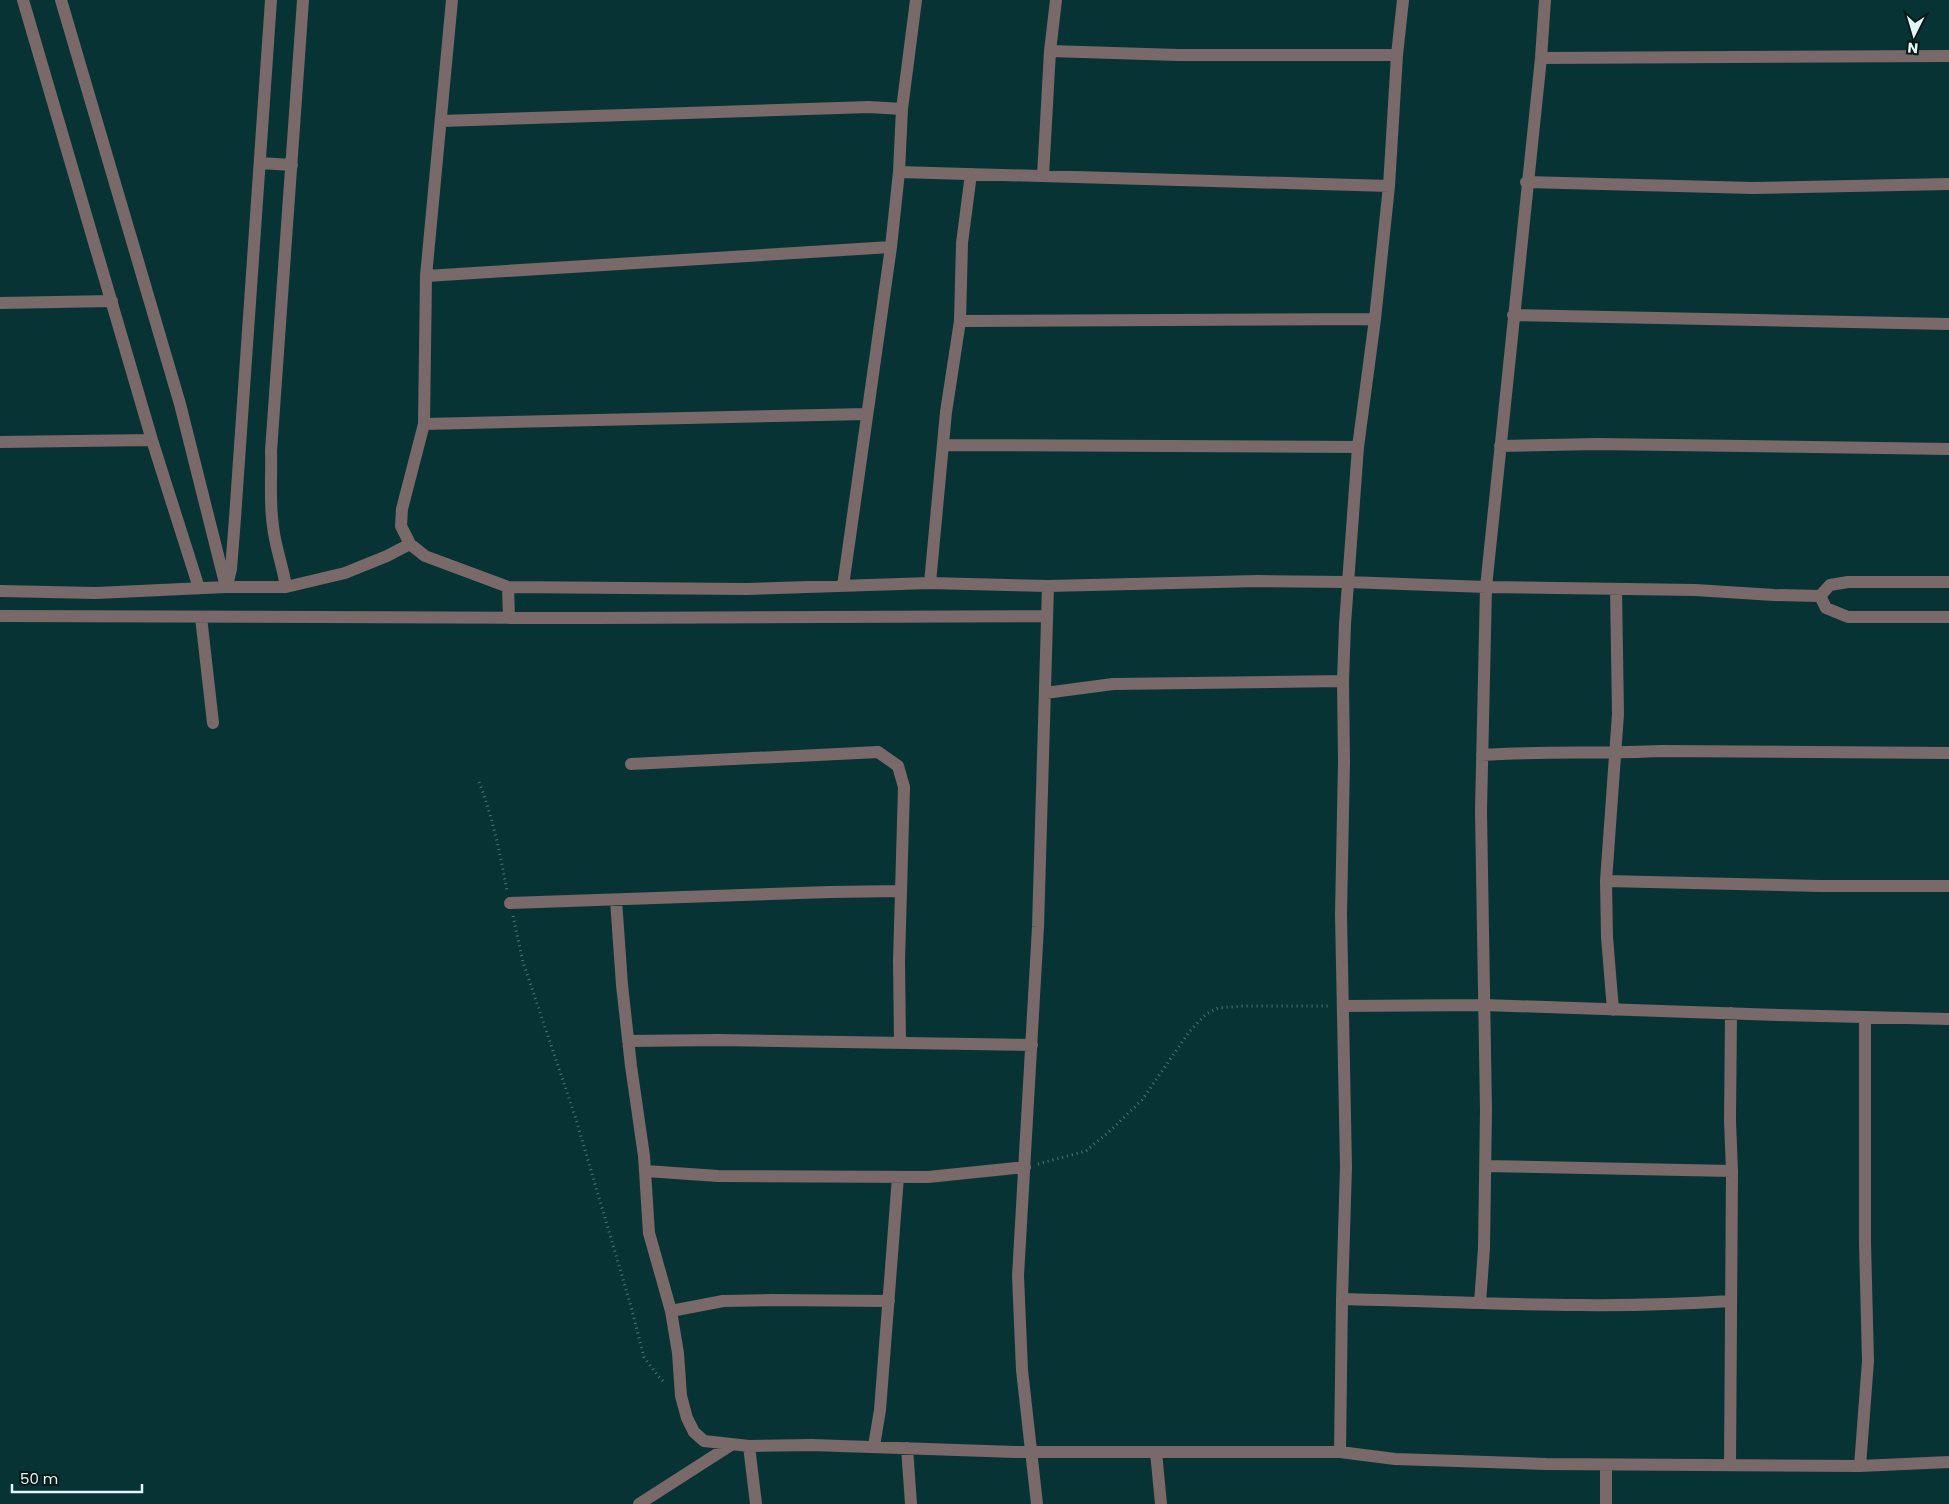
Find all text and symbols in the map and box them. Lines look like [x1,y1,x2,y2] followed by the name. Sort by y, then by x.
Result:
[1889,10,1939,60] north arrow
[1907,38,1919,58] text: N
[12,1462,142,1494] scale bar
[20,1468,58,1489] text: 50 m

